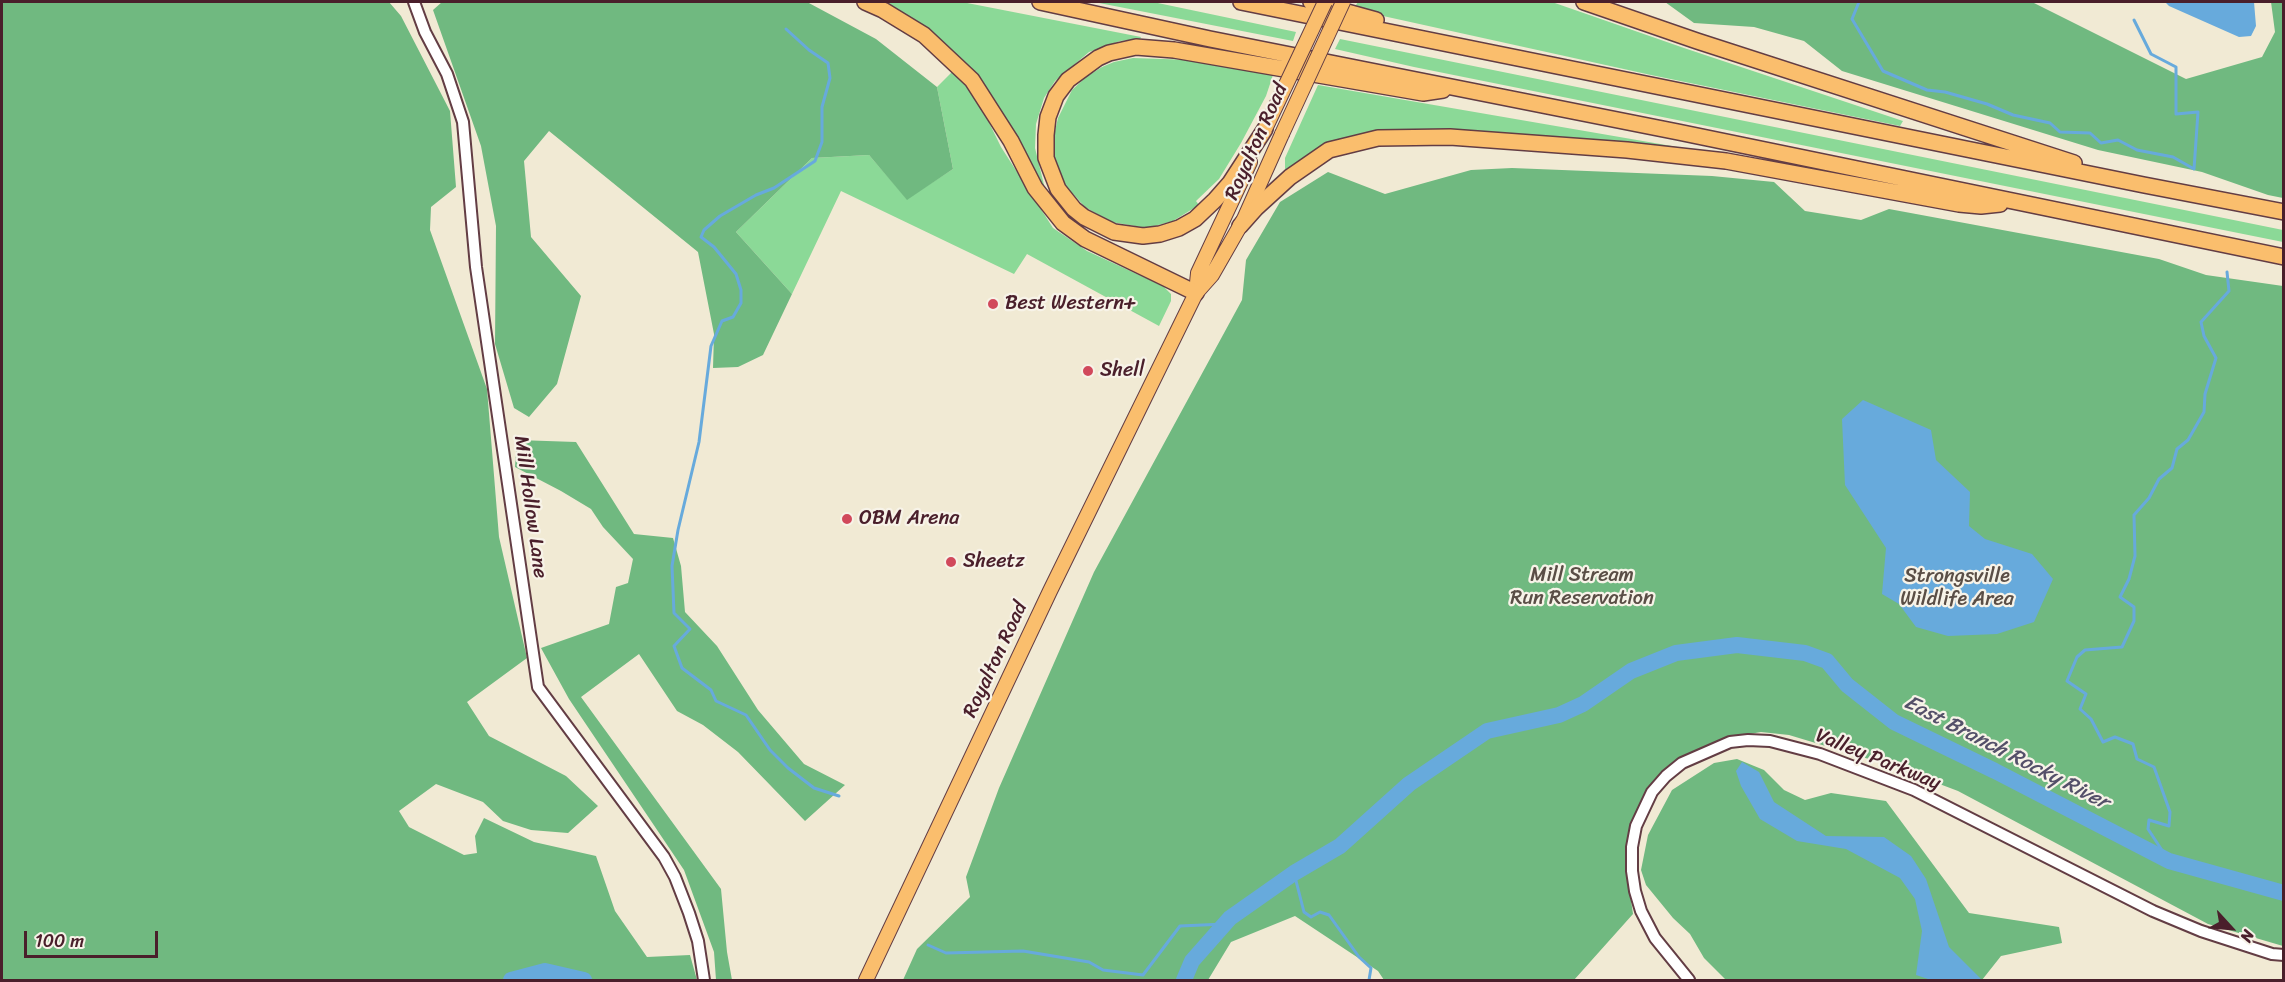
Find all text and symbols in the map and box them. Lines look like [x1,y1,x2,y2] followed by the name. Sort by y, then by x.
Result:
[1221,80,1293,204] street label: Royalton Road
[1005,292,1136,316] place label: Best Western+
[986,297,1000,311] marker: Best Western+
[1100,359,1145,383] place label: Shell
[1081,364,1095,378] marker: Shell
[508,434,552,580] street label: Mill Hollow Lane
[859,507,959,531] place label: OBM Arena
[840,512,854,526] marker: OBM Arena
[963,550,1025,574] place label: Sheetz
[944,555,958,569] marker: Sheetz
[1510,564,1654,611] park label: Mill Stream Run Reservation
[1900,565,2014,612] park label: Strongsville Wildlife Area
[959,598,1033,722] street label: Royalton Road
[1900,690,2112,816] water label: East Branch Rocky River
[1812,724,1944,796] street label: Valley Parkway
[2201,898,2261,958] north arrow
[27,919,160,957] scale bar
[35,925,84,957] text: 100 m
[2232,925,2263,947] text: N

